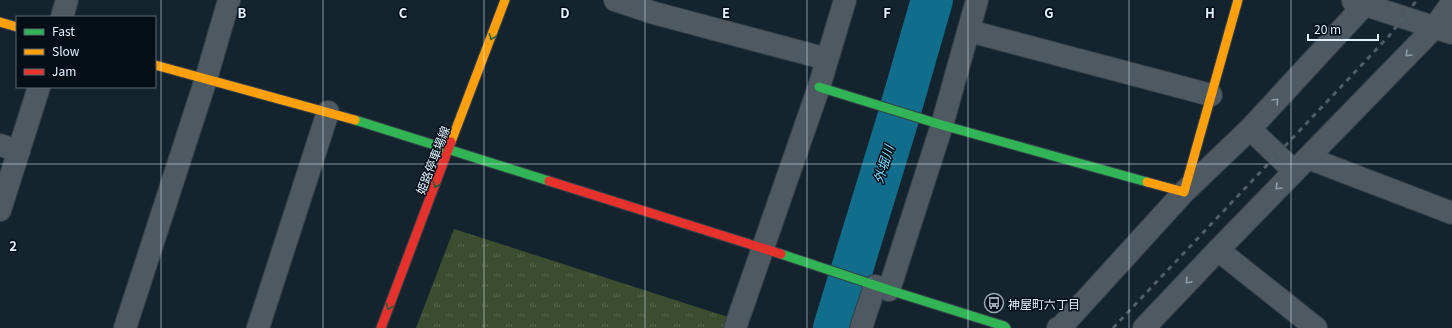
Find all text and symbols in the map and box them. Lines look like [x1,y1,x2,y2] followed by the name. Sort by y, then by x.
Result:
[238,3,247,22] text: B
[399,3,408,22] text: C
[560,3,570,22] text: D
[722,3,730,22] text: E
[883,3,891,22] text: F
[1044,3,1054,22] text: G
[1205,3,1215,22] text: H
[16,16,156,88] legend
[1308,16,1378,42] scale bar
[1314,20,1341,37] text: 20 m
[52,22,75,39] text: Fast
[488,33,496,40] one-way arrow
[52,42,80,59] text: Slow
[1406,49,1413,57] one-way arrow
[52,62,76,79] text: Jam
[1272,98,1279,106] one-way arrow
[411,123,453,197] street label: 姫路停車場線
[868,141,898,185] water label: 外堀川
[432,182,440,189] one-way arrow
[1276,182,1283,190] one-way arrow
[9,236,17,255] text: 2
[1186,276,1193,284] one-way arrow
[983,292,1005,314] bus stop icon: 神屋町六丁目
[1008,295,1080,312] place label: 神屋町六丁目
[386,303,394,310] one-way arrow

